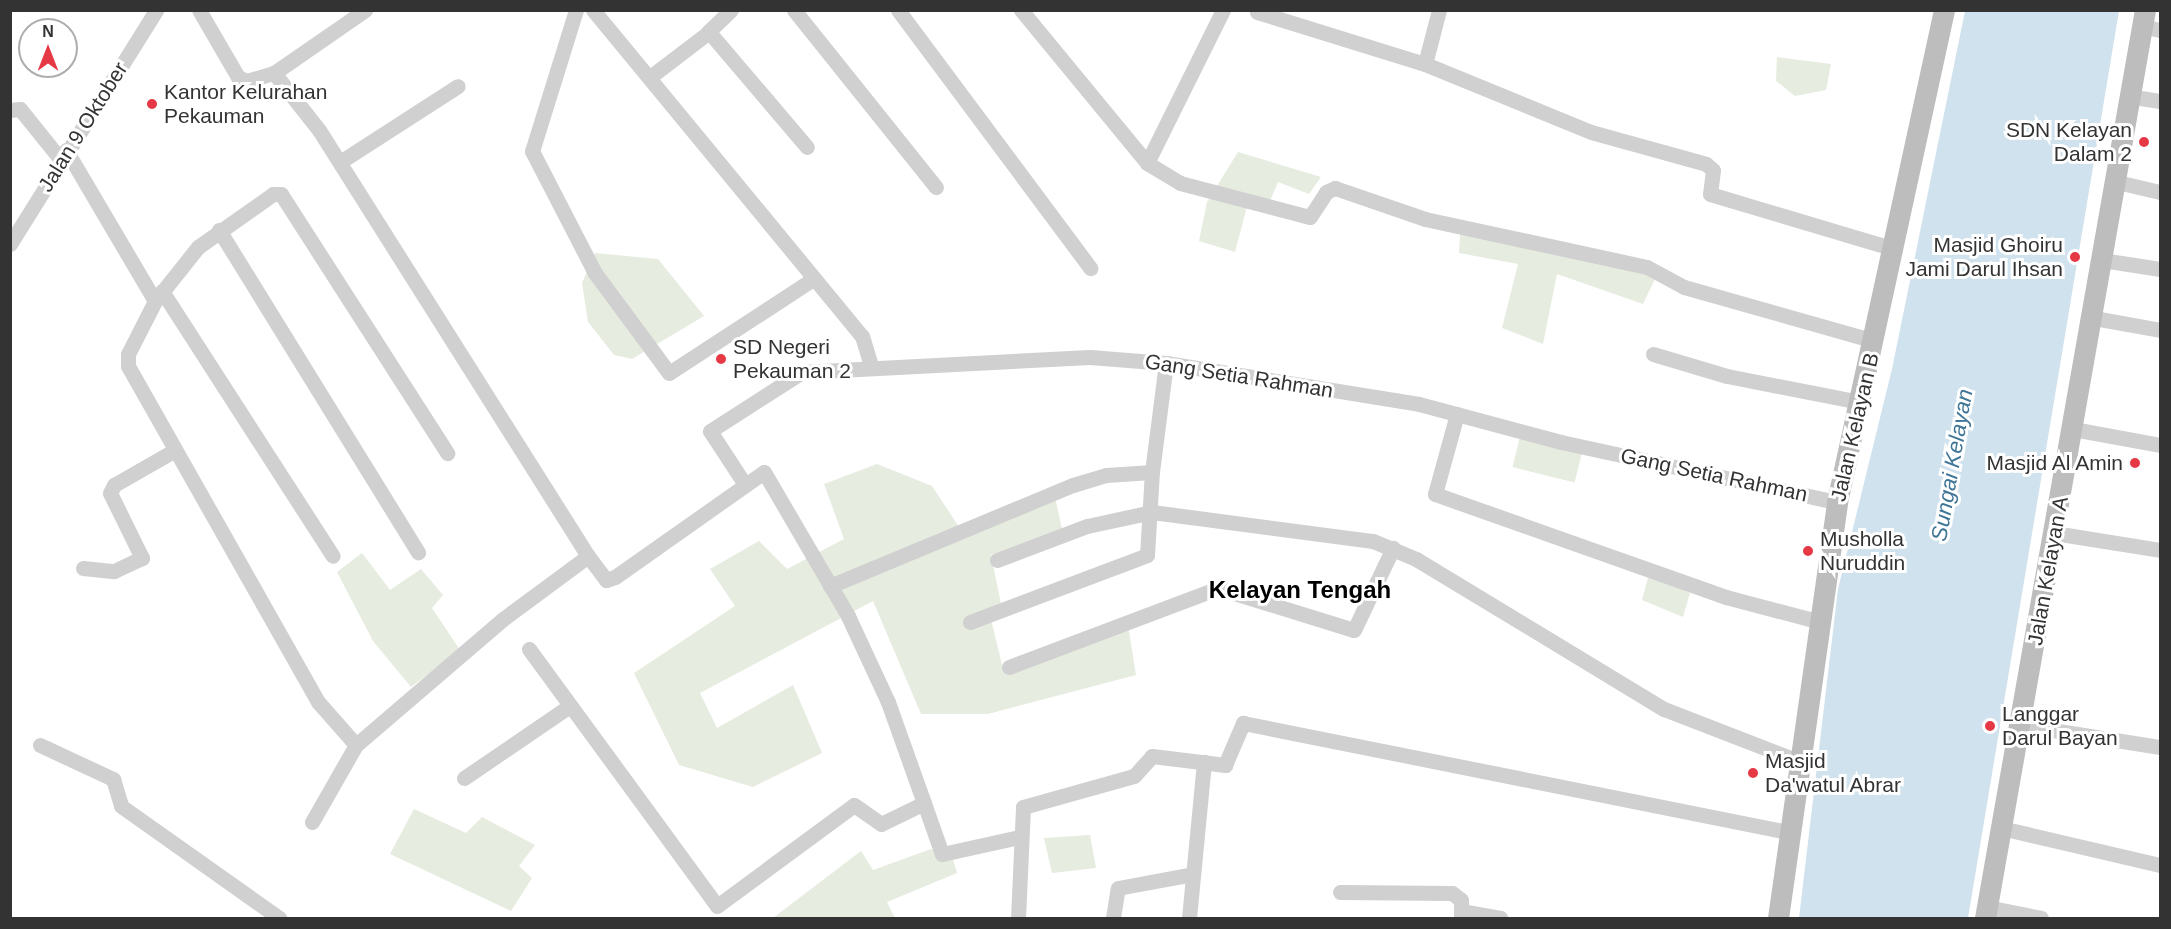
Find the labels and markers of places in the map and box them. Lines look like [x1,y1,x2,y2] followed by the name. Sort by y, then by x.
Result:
[164,79,327,129] place label: Kantor Kelurahan Pekauman
[145,97,159,111] marker: Kantor Kelurahan Pekauman
[2006,117,2132,167] place label: SDN Kelayan Dalam 2
[2137,135,2151,149] marker: SDN Kelayan Dalam 2
[1905,232,2063,282] place label: Masjid Ghoiru Jami Darul Ihsan
[2068,250,2082,264] marker: Masjid Ghoiru Jami Darul Ihsan
[733,334,851,384] place label: SD Negeri Pekauman 2
[714,352,728,366] marker: SD Negeri Pekauman 2
[1984,450,2123,476] place label: Masjid Al Amin
[2128,456,2142,470] marker: Masjid Al Amin
[1820,526,1905,576] place label: Musholla Nuruddin
[1801,544,1815,558] marker: Musholla Nuruddin
[2002,701,2118,751] place label: Langgar Darul Bayan
[1983,719,1997,733] marker: Langgar Darul Bayan
[1765,748,1902,798] place label: Masjid Da'watul Abrar
[1746,766,1760,780] marker: Masjid Da'watul Abrar

